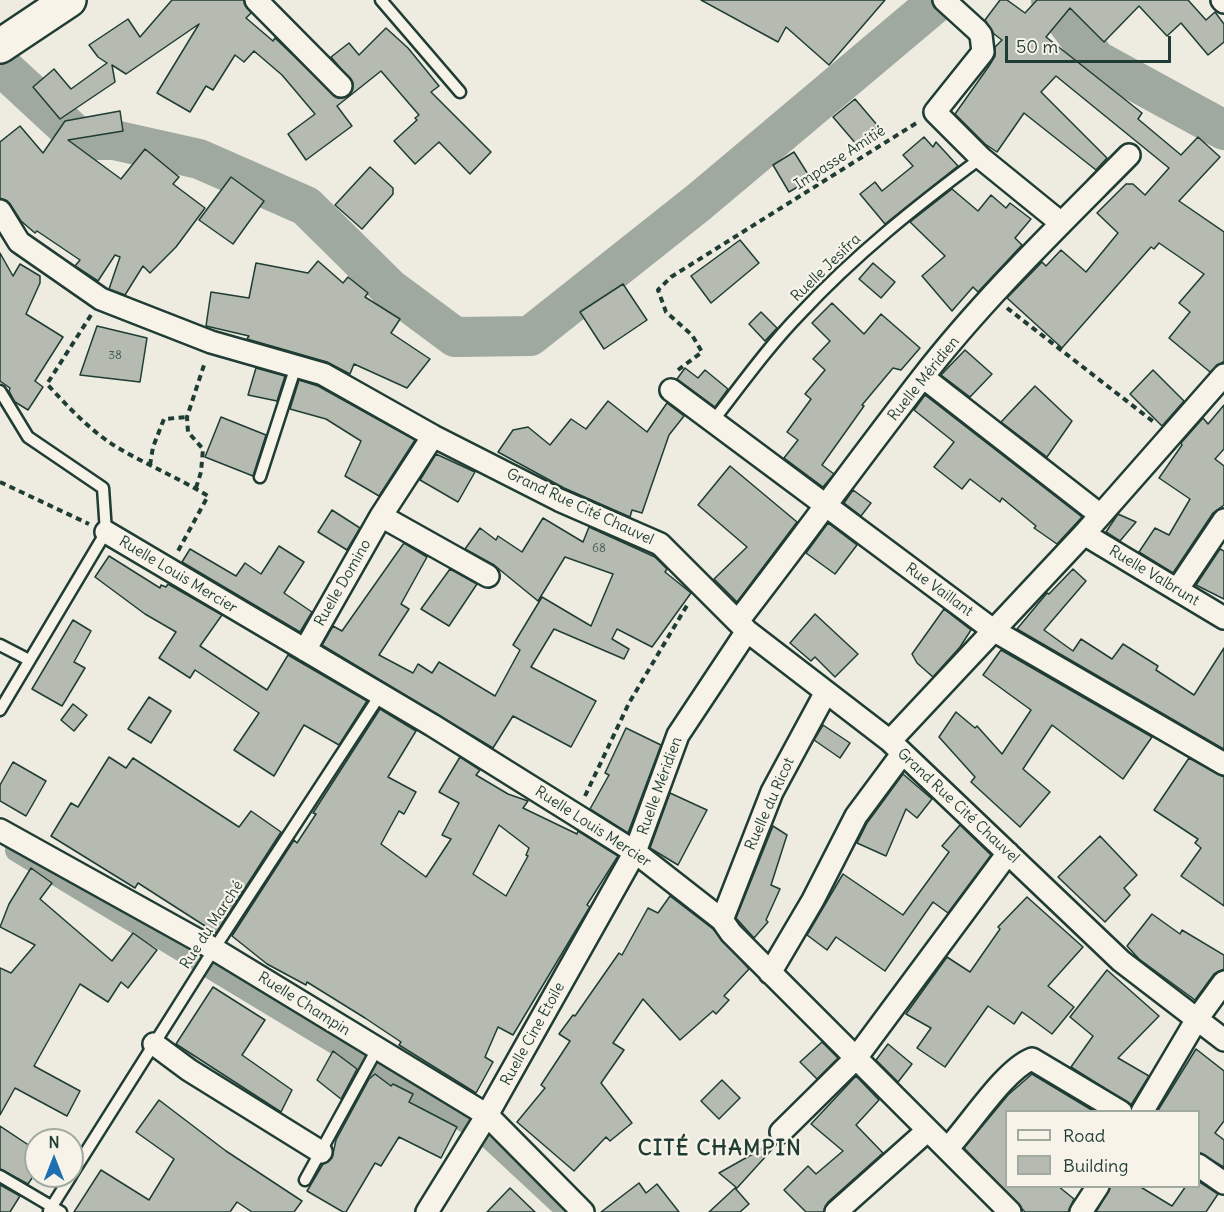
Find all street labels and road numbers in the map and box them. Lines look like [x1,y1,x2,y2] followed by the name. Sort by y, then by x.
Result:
[791,122,889,194] street label: Impasse Amitié
[787,230,865,306] street label: Ruelle Jesifra
[885,333,963,425] street label: Ruelle Méridien
[503,465,657,549] street label: Grand Rue Cité Chauvel
[116,533,240,617] street label: Ruelle Louis Mercier
[311,536,375,630] street label: Ruelle Domino
[1106,542,1202,610] street label: Ruelle Valbrunt
[902,559,976,621] street label: Rue Vaillant
[634,734,686,838] street label: Ruelle Méridien
[893,745,1023,867] street label: Grand Rue Cité Chauvel
[742,755,798,853] street label: Ruelle du Ricot
[532,783,654,871] street label: Ruelle Louis Mercier
[177,877,247,973] street label: Rue du Marché
[255,968,353,1040] street label: Ruelle Champin
[497,979,569,1089] street label: Ruelle Cine Etoile

